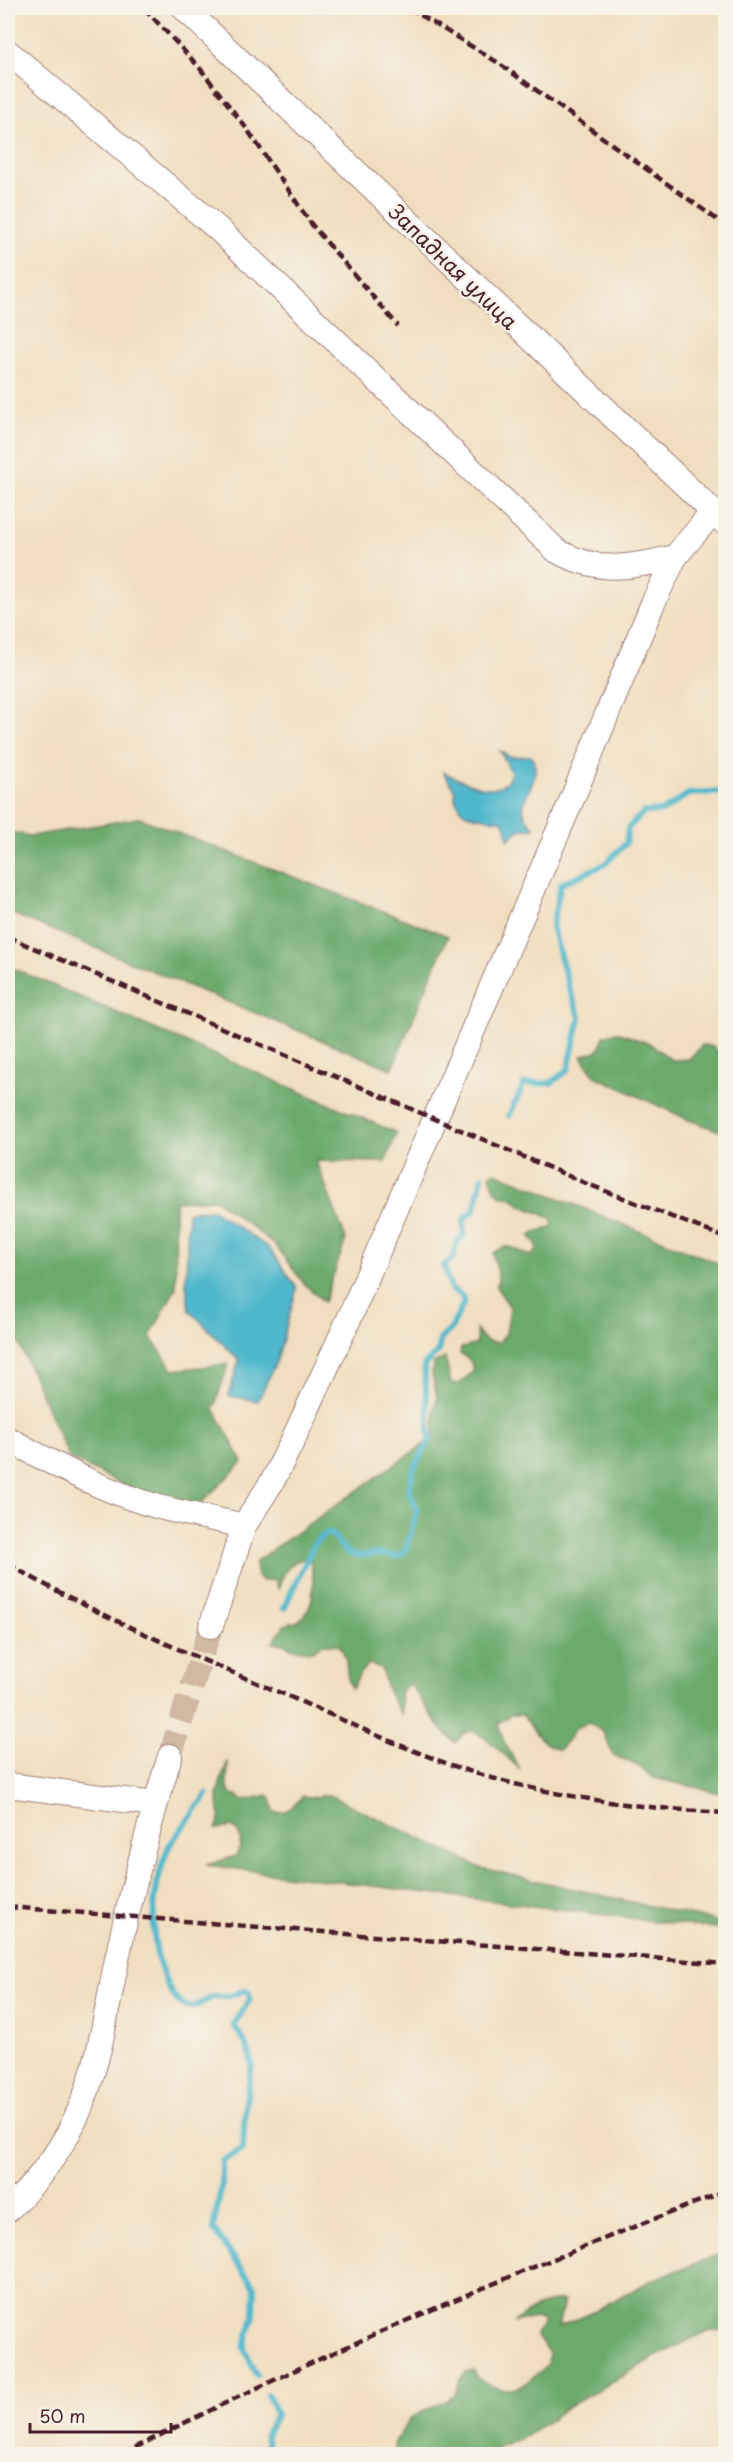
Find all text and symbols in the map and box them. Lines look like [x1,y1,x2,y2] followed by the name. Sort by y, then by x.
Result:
[382,196,527,337] street label: Западная улица
[30,2396,171,2434] scale bar
[39,2402,86,2429] text: 50 m

